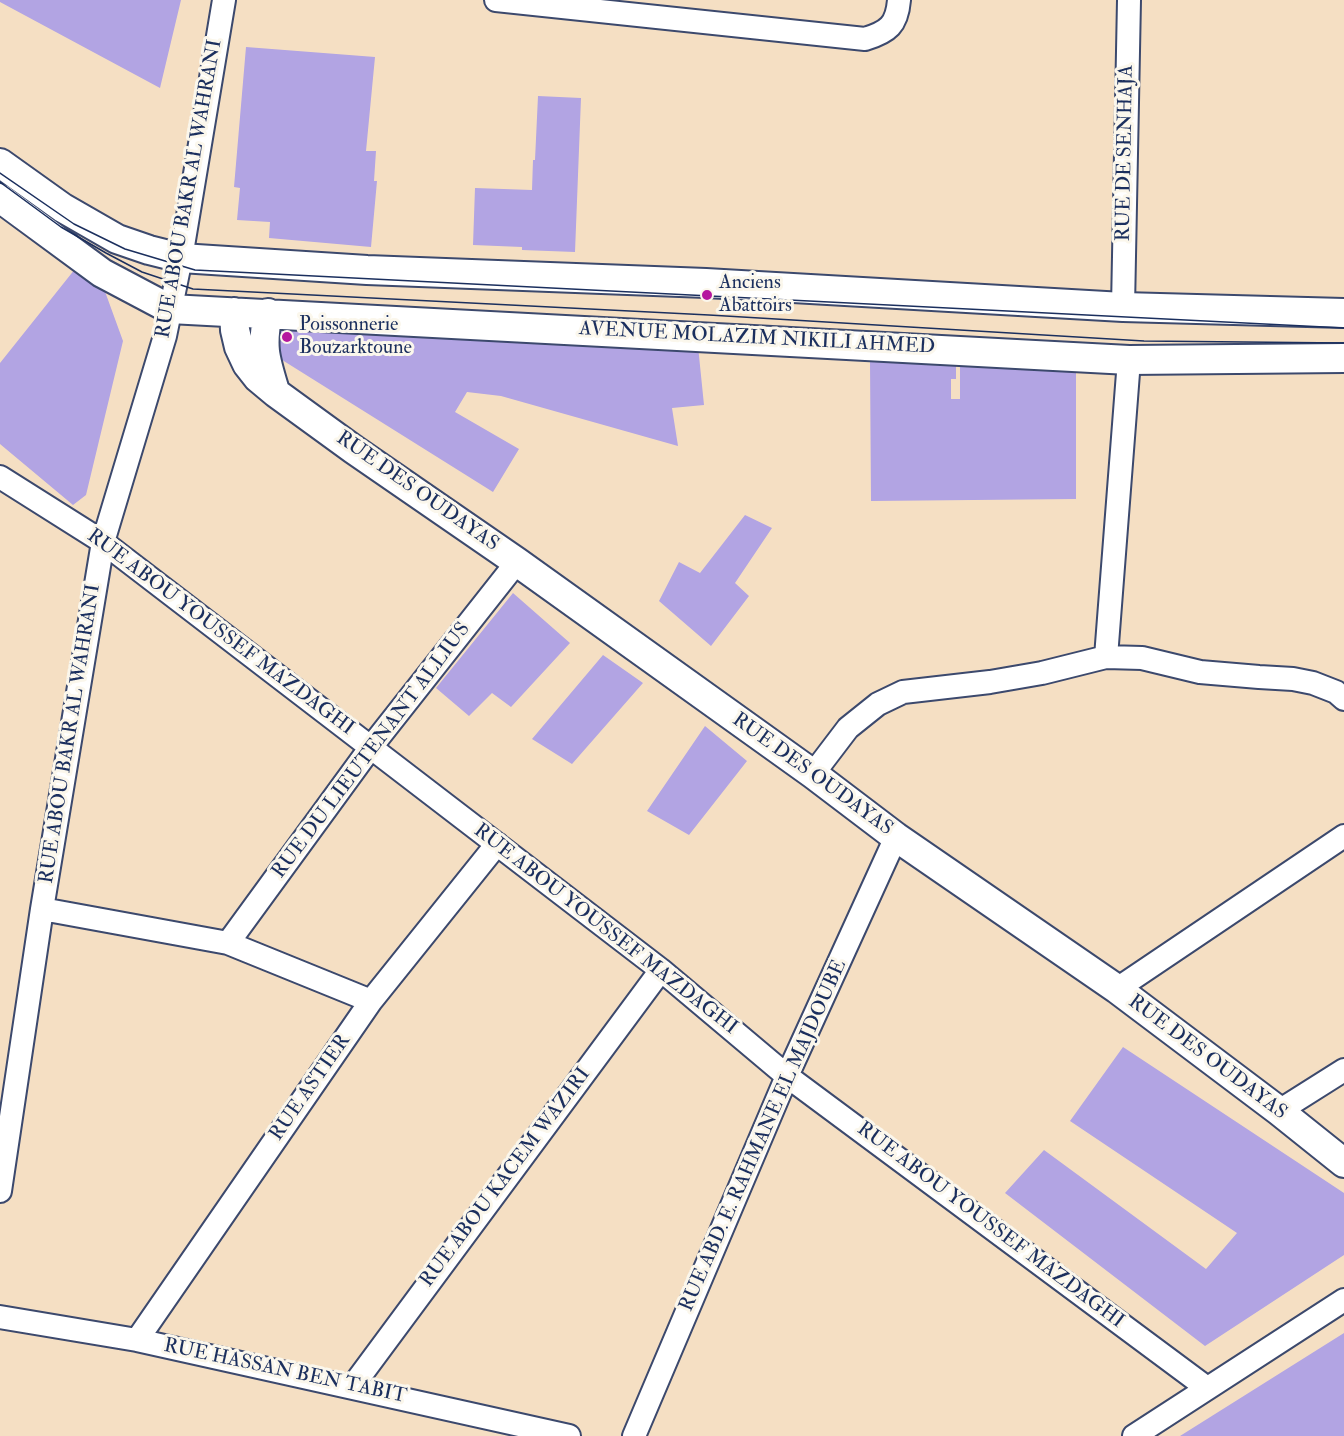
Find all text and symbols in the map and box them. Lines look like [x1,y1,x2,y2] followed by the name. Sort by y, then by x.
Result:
[152,38,228,340] street label: RUE ABOU BAKR AL WAHRANI
[1112,64,1140,242] street label: RUE DE SENHAJA
[719,272,792,319] place label: Anciens Abattoirs
[700,288,714,302] marker: Anciens Abattoirs
[299,314,412,361] place label: Poissonnerie Bouzarktoune
[578,318,936,360] street label: AVENUE MOLAZIM NIKILI AHMED
[280,330,294,344] marker: Poissonnerie Bouzarktoune
[331,427,503,557] street label: RUE DES OUDAYAS
[82,525,358,741] street label: RUE ABOU YOUSSEF MAZDAGHI
[35,582,107,886] street label: RUE ABOU BAKR AL WAHRANI
[268,618,476,884] street label: RUE DU LIEUTENANT ALLIUS
[727,709,897,841] street label: RUE DES OUDAYAS
[468,820,742,1040] street label: RUE ABOU YOUSSEF MAZDAGHI
[675,956,853,1316] street label: RUE ABD. E. RAHMANE EL MAJDOUBE
[1123,990,1291,1126] street label: RUE DES OUDAYAS
[265,1030,357,1146] street label: RUE ASTIER
[416,1064,596,1292] street label: RUE ABOU KACEM WAZIRI
[852,1118,1128,1334] street label: RUE ABOU YOUSSEF MAZDAGHI
[161,1335,409,1409] street label: RUE HASSAN BEN TABIT

